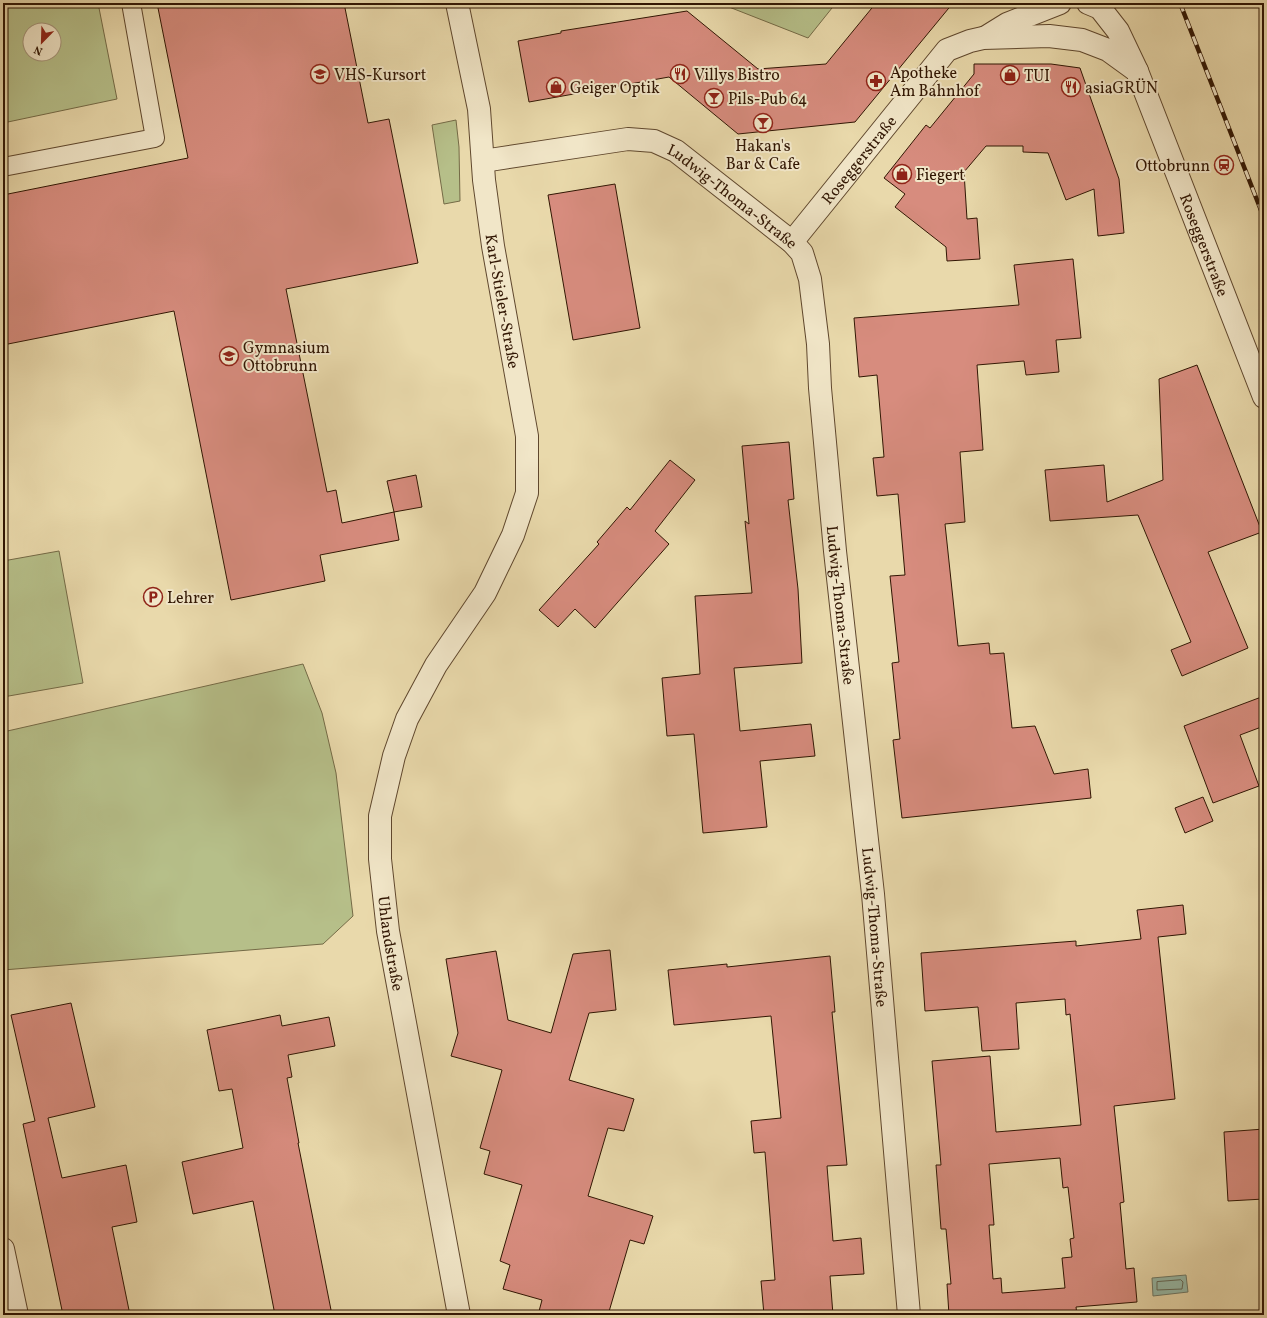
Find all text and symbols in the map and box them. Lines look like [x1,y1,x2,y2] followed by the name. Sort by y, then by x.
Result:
[22,22,62,62] north arrow
[32,41,45,58] text: N
[309,63,331,85] school or university icon: VHS-Kursort
[669,63,691,85] restaurant icon: Villys Bistro
[890,63,981,103] place label: Apotheke Am Bahnhof
[999,64,1021,86] shop icon: TUI
[334,65,427,87] place label: VHS-Kursort
[694,65,780,87] place label: Villys Bistro
[1024,66,1050,88] place label: TUI
[865,70,887,92] pharmacy icon: Apotheke Am Bahnhof
[545,76,567,98] shop icon: Geiger Optik
[1060,76,1082,98] restaurant icon: asiaGRÜN
[570,78,660,100] place label: Geiger Optik
[1085,78,1158,100] place label: asiaGRÜN
[703,87,725,109] bar icon: Pils-Pub 64
[728,89,807,111] place label: Pils-Pub 64
[752,112,774,134] bar icon: Hakan's Bar & Cafe
[817,112,903,210] street label: Roseggerstraße
[726,136,800,176] place label: Hakan's Bar & Cafe
[663,140,802,254] street label: Ludwig-Thoma-Straße
[1213,154,1235,176] station icon: Ottobrunn
[1135,156,1210,178] place label: Ottobrunn
[891,163,913,185] shop icon: Fiegert
[916,165,965,187] place label: Fiegert
[1173,191,1233,300] street label: Roseggerstraße
[478,233,524,370] street label: Karl-Stieler-Straße
[243,338,330,378] place label: Gymnasium Ottobrunn
[218,345,240,367] school or university icon: Gymnasium Ottobrunn
[820,525,859,686] street label: Ludwig-Thoma-Straße
[142,586,164,608] parking icon: Lehrer
[167,588,214,610] place label: Lehrer
[855,846,892,1008] street label: Ludwig-Thoma-Straße
[371,895,408,993] street label: Uhlandstraße

